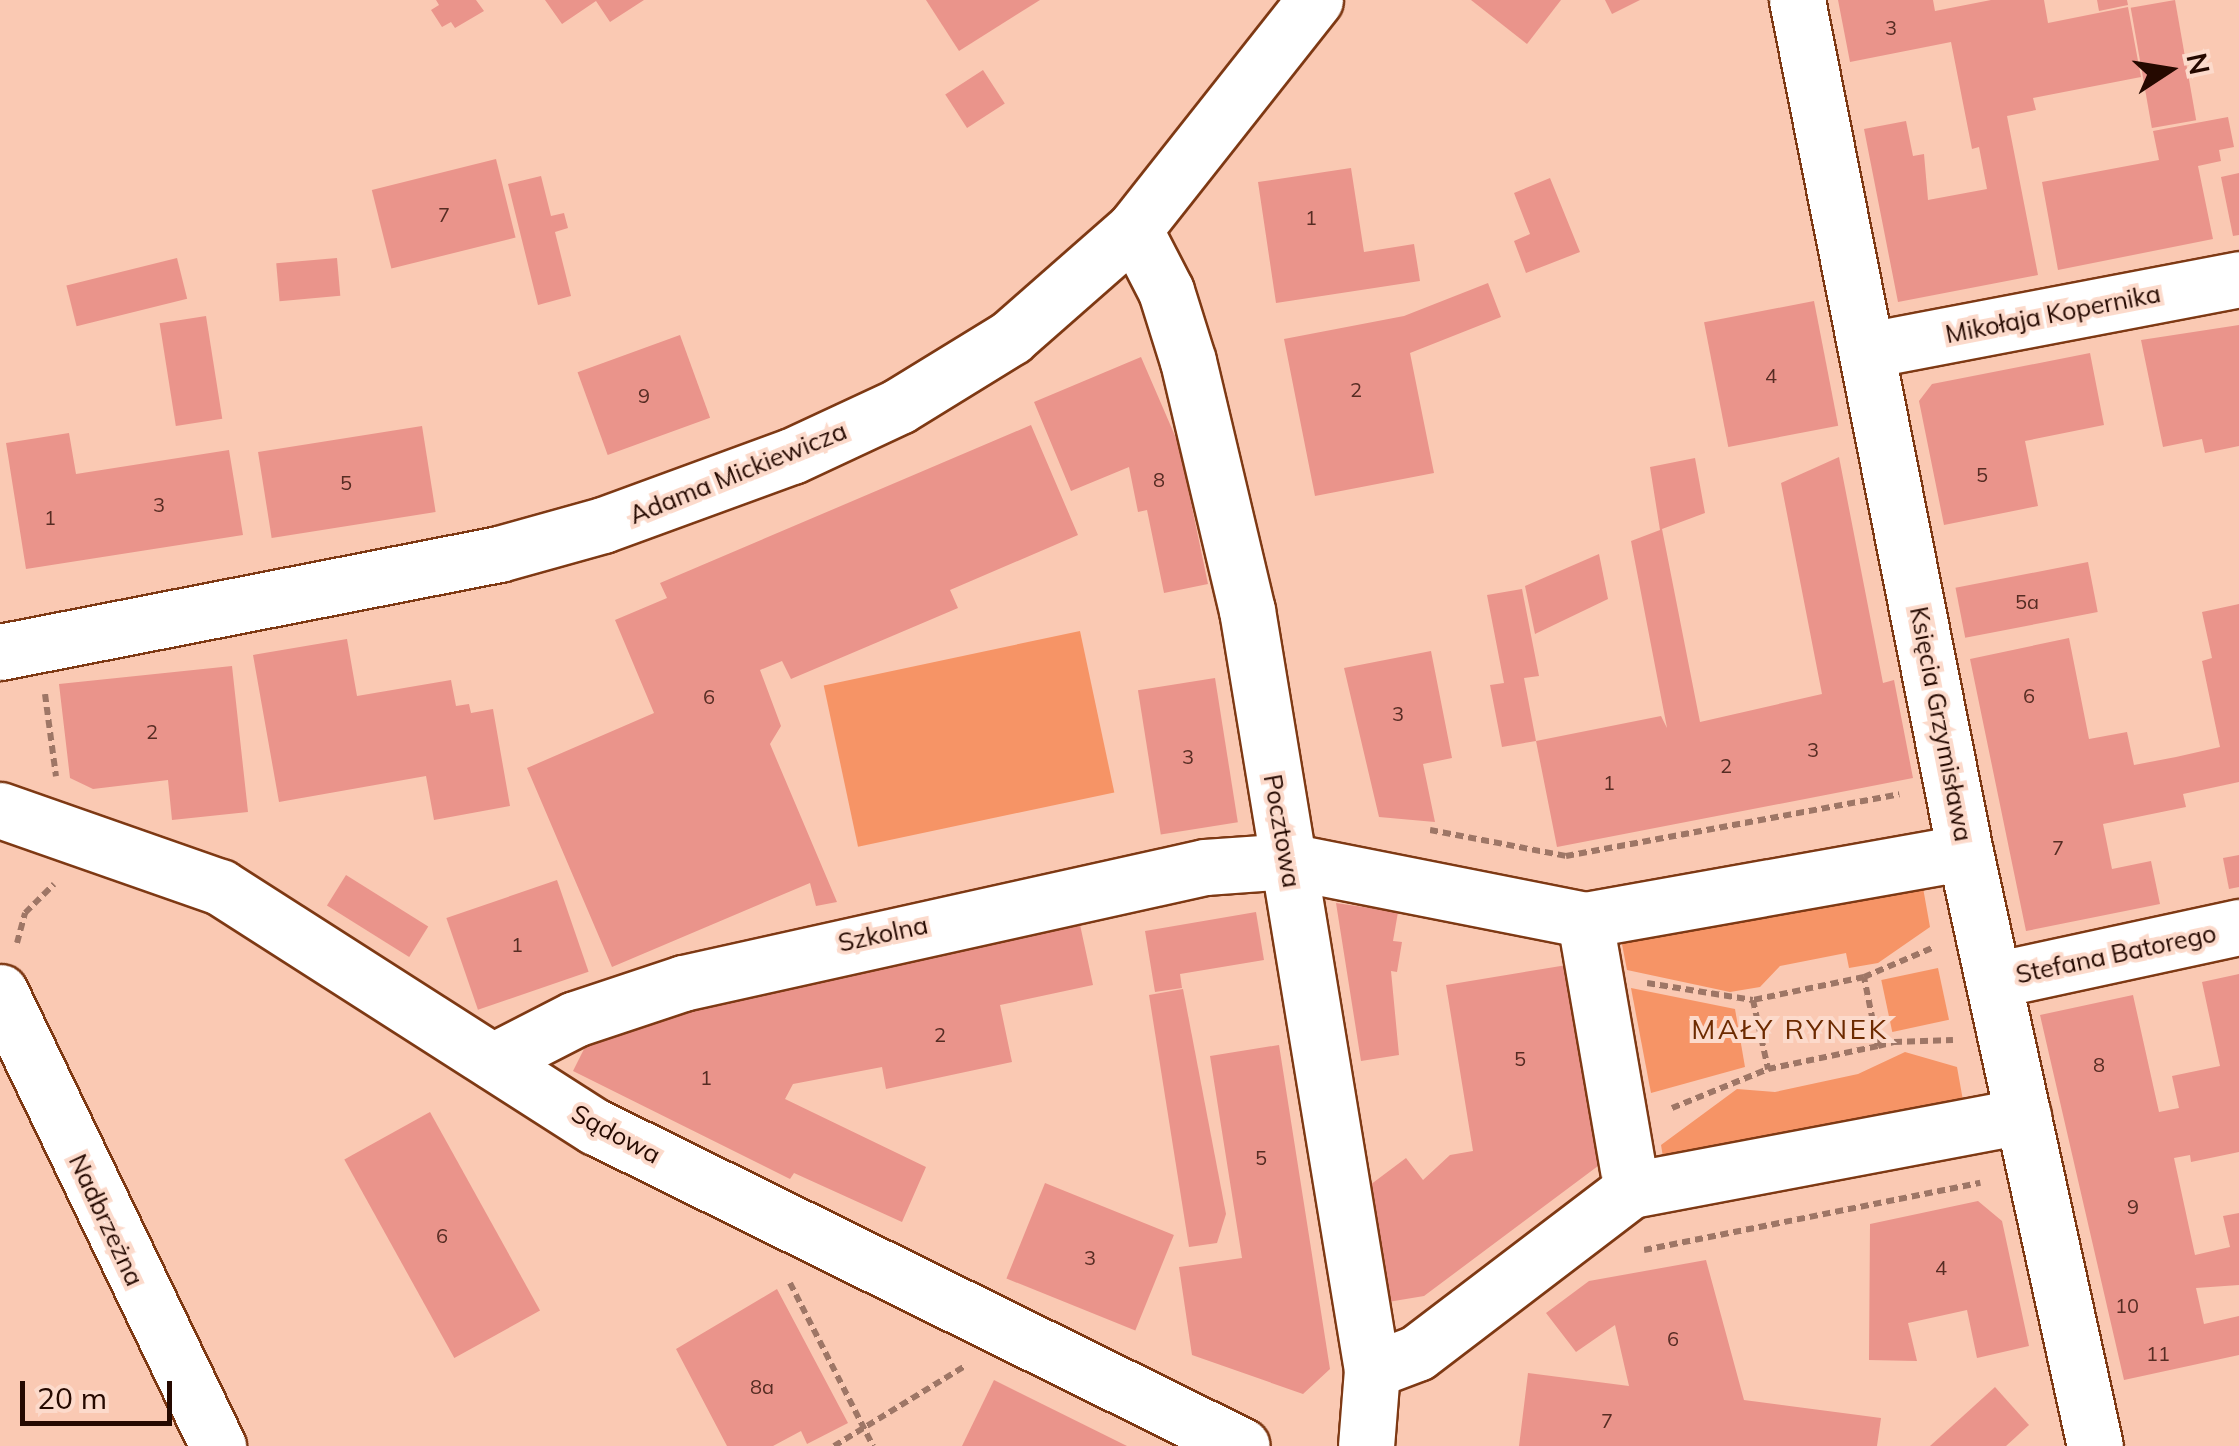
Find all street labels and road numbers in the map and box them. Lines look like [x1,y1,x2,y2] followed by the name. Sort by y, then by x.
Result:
[1943,278,2163,350] street label: Mikołaja Kopernika
[625,416,851,530] street label: Adama Mickiewicza
[1904,604,1978,844] street label: Księcia Grzymisława
[1257,772,1307,890] street label: Pocztowa
[835,910,931,958] street label: Szkolna
[2013,918,2219,990] street label: Stefana Batorego
[567,1098,665,1170] street label: Sądowa
[62,1149,150,1291] street label: Nadbrzeżna

